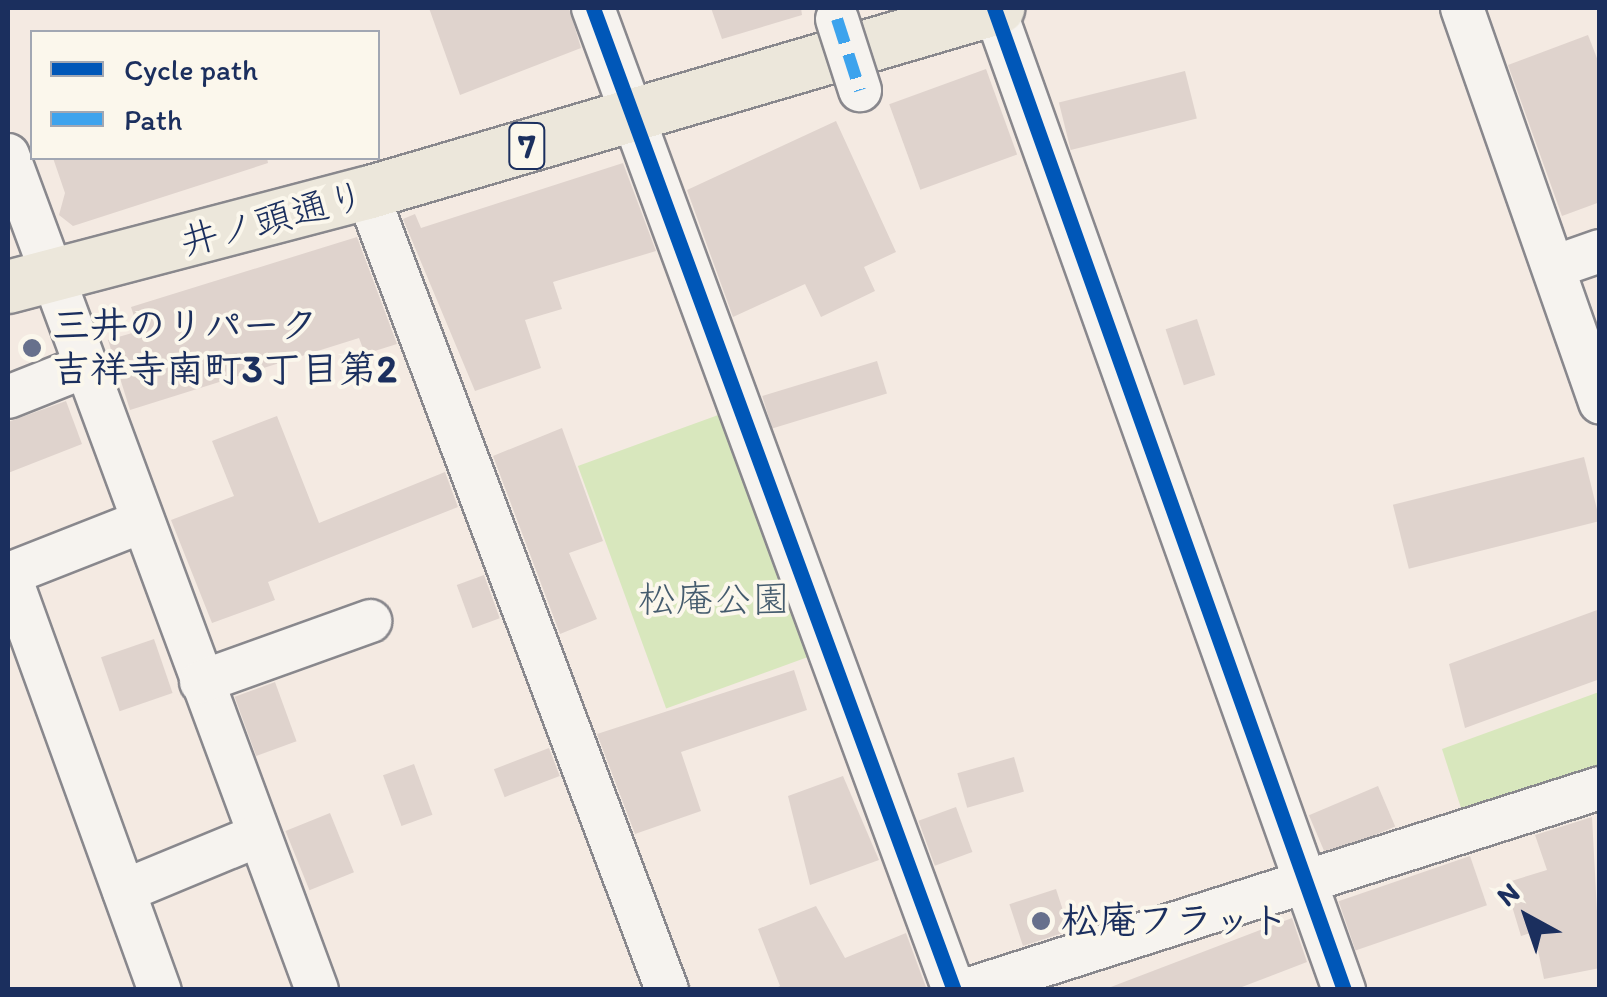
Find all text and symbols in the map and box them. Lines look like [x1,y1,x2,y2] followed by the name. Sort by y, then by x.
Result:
[30,30,380,160] legend
[124,51,258,88] text: Cycle path
[124,101,182,138] text: Path
[507,116,547,176] road number: 7
[175,172,371,266] street label: 井ノ頭通り
[52,303,397,392] place label: 三井のリパーク 吉祥寺南町3丁目第2
[21,337,43,359] marker: 三井のリパーク 吉祥寺南町3丁目第2
[638,577,790,623] park label: 松庵公園
[1477,867,1577,967] north arrow
[1490,875,1526,913] text: N
[1061,898,1289,944] place label: 松庵フラット
[1030,910,1052,932] marker: 松庵フラット

